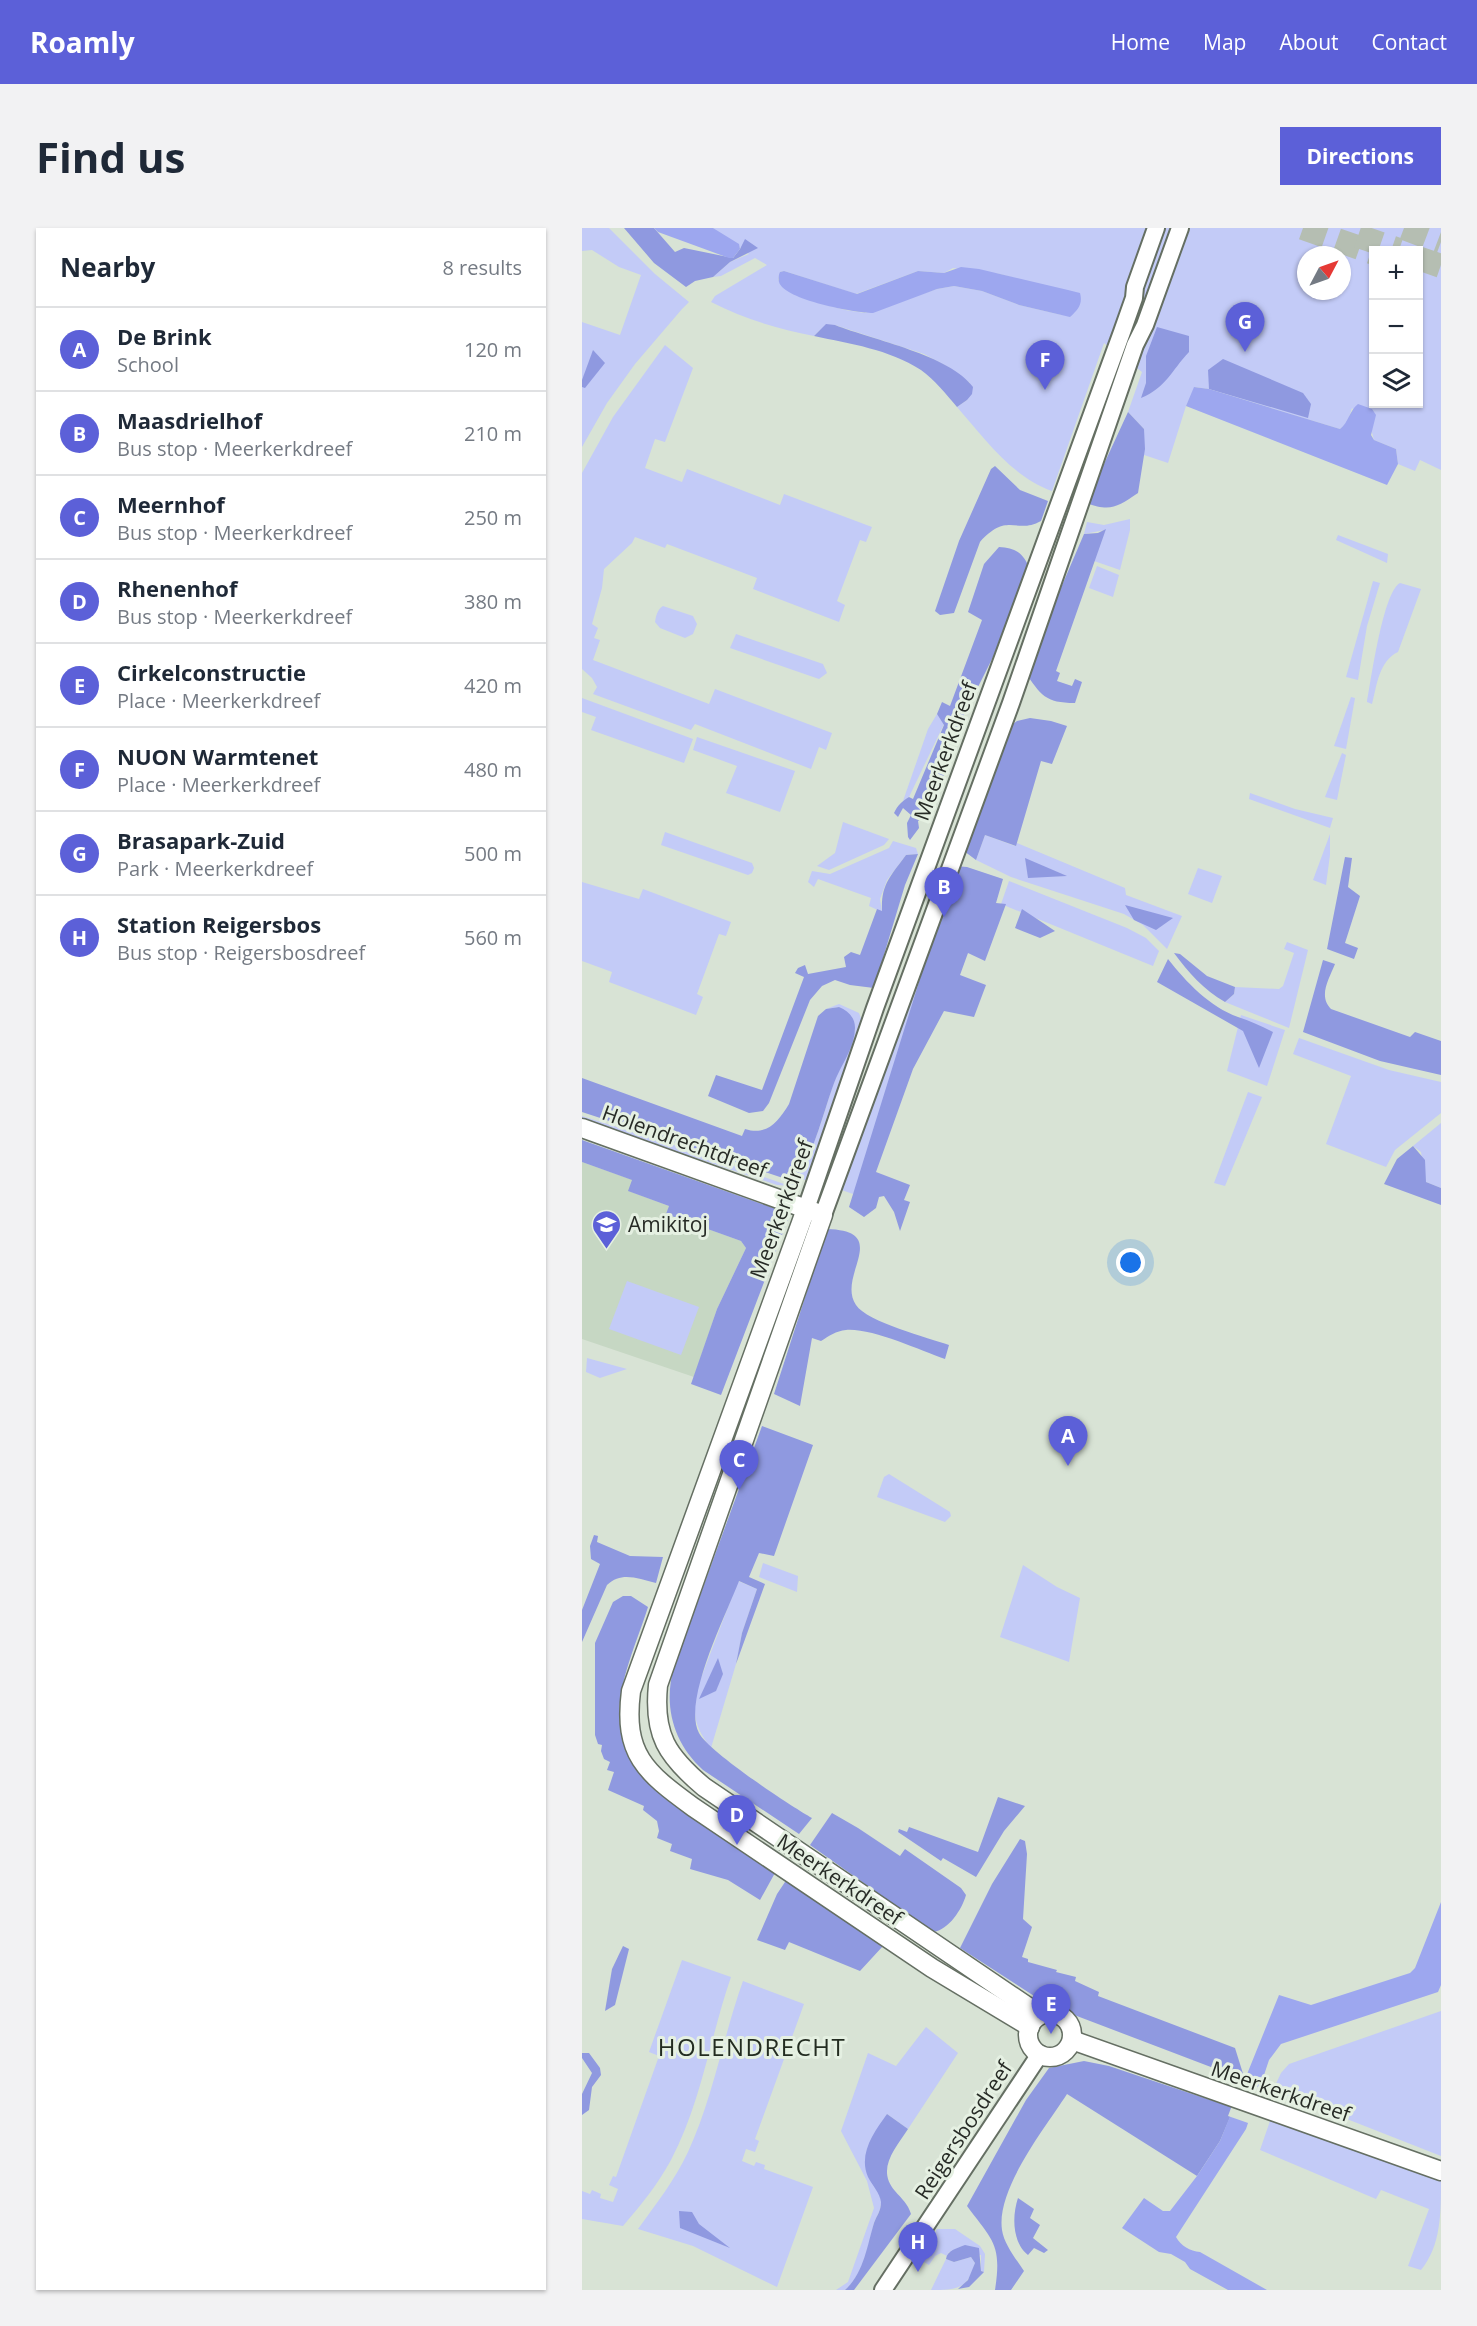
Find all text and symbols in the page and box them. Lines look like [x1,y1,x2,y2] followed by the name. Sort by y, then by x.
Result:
[30,23,135,61] text: Roamly
[1111,28,1170,56] text: Home
[1203,28,1246,56] text: Map
[1279,28,1339,56] text: About
[1372,28,1447,56] text: Contact
[1280,127,1441,185] button: Directions
[36,128,185,185] text: Find us
[1297,246,1351,300] north arrow
[1369,246,1423,408] map controls
[1369,246,1423,300] button: +
[60,249,155,285] text: Nearby
[442,254,522,281] text: 8 results
[1369,300,1423,354] button: −
[1226,302,1264,352] pin: G
[117,321,212,351] text: De Brink
[73,336,86,363] text: A
[464,336,522,363] text: 120 m
[1026,340,1064,390] pin: F
[117,351,179,378] text: School
[1369,354,1423,408] button: layers
[117,405,262,435] text: Maasdrielhof
[73,420,86,447] text: B
[464,420,522,447] text: 210 m
[117,435,352,462] text: Bus stop · Meerkerkdreef
[117,489,225,519] text: Meernhof
[73,504,86,531] text: C
[464,504,522,531] text: 250 m
[117,519,352,546] text: Bus stop · Meerkerkdreef
[117,573,238,603] text: Rhenenhof
[72,588,87,615] text: D
[464,588,522,615] text: 380 m
[117,603,352,630] text: Bus stop · Meerkerkdreef
[117,657,306,687] text: Cirkelconstructie
[74,672,85,699] text: E
[464,672,522,699] text: 420 m
[907,676,984,824] street label: Meerkerkdreef
[117,687,320,714] text: Place · Meerkerkdreef
[117,741,318,771] text: NUON Warmtenet
[74,756,85,783] text: F
[464,756,522,783] text: 480 m
[117,771,320,798] text: Place · Meerkerkdreef
[117,825,285,855] text: Brasapark-Zuid
[72,840,87,867] text: G
[464,840,522,867] text: 500 m
[117,855,313,882] text: Park · Meerkerkdreef
[924,868,964,917] pin: B
[117,909,321,939] text: Station Reigersbos
[72,924,87,951] text: H
[464,924,522,951] text: 560 m
[117,939,365,966] text: Bus stop · Reigersbosdreef
[599,1098,773,1185] street label: Holendrechtdreef
[743,1134,820,1282] street label: Meerkerkdreef
[591,1208,623,1250] school or university icon: Amikitoj
[628,1210,708,1238] place label: Amikitoj
[1116,1248,1145,1277] your location
[1048,1416,1088,1466] pin: A
[720,1440,758,1490] pin: C
[718,1796,756,1845] pin: D
[772,1827,910,1932] street label: Meerkerkdreef
[1032,1984,1070,2034] pin: E
[658,2030,846,2063] district label: HOLENDRECHT
[908,2054,1019,2204] street label: Reigersbosdreef
[1208,2054,1356,2129] street label: Meerkerkdreef
[898,2222,938,2272] pin: H

